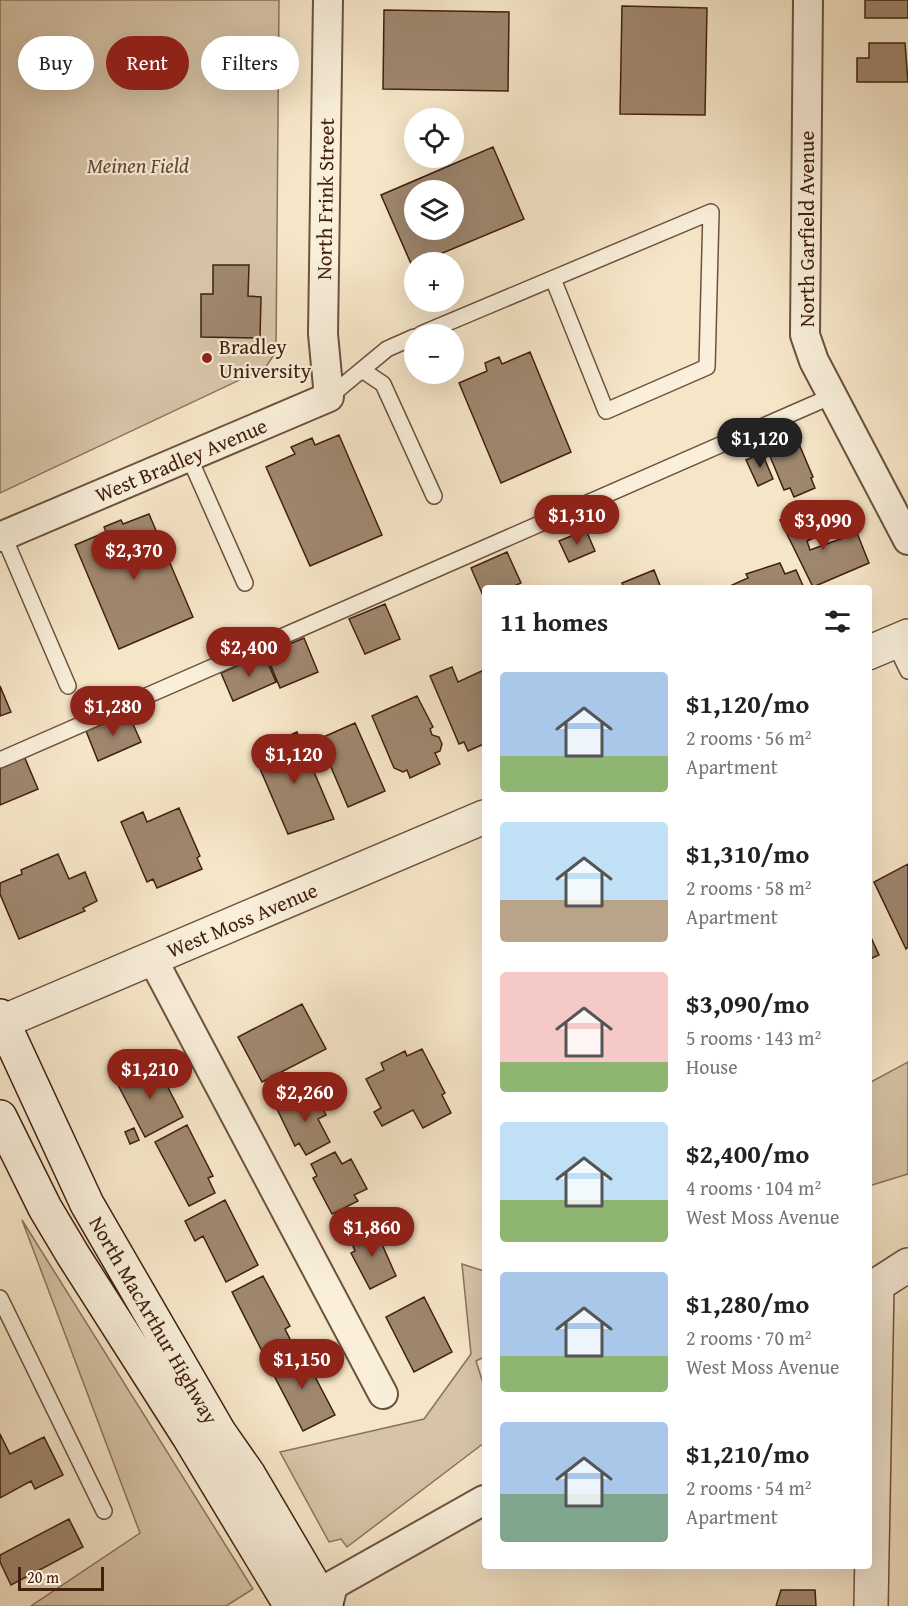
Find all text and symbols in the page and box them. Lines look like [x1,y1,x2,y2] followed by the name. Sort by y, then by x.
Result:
[18,36,94,90] chip: Buy
[106,36,189,90] chip: Rent
[201,36,299,90] chip: Filters
[404,108,464,384] map controls
[404,108,464,168] button: locate
[308,117,342,280] street label: North Frink Street
[791,131,822,327] street label: North Garfield Avenue
[87,150,189,181] park label: Meinen Field
[404,180,464,240] button: layers
[404,252,464,312] button: +
[404,324,464,384] button: −
[219,331,312,386] place label: Bradley University
[200,351,214,365] marker: Bradley University
[90,410,272,510] street label: West Bradley Avenue
[711,418,809,469] pin: $1,120
[731,423,789,452] text: $1,120
[528,495,626,546] pin: $1,310
[548,500,606,529] text: $1,310
[774,500,872,551] pin: $3,090
[794,505,852,534] text: $3,090
[85,530,183,581] pin: $2,370
[105,535,163,564] text: $2,370
[500,602,608,641] text: 11 homes
[821,605,854,638] icon: filters
[200,627,298,678] pin: $2,400
[220,632,278,661] text: $2,400
[686,684,809,723] text: $1,120/mo
[64,686,162,737] pin: $1,280
[84,691,142,720] text: $1,280
[548,696,620,768] icon: home
[686,723,812,752] text: 2 rooms · 56 m²
[245,734,343,785] pin: $1,120
[265,739,323,768] text: $1,120
[686,752,778,781] text: Apartment
[686,834,809,873] text: $1,310/mo
[548,846,620,918] icon: home
[686,873,812,902] text: 2 rooms · 58 m²
[162,874,322,966] street label: West Moss Avenue
[686,902,778,931] text: Apartment
[686,984,809,1023] text: $3,090/mo
[548,996,620,1068] icon: home
[686,1023,821,1052] text: 5 rooms · 143 m²
[101,1049,199,1100] pin: $1,210
[686,1052,738,1081] text: House
[121,1054,179,1083] text: $1,210
[256,1072,354,1123] pin: $2,260
[276,1077,334,1106] text: $2,260
[686,1134,809,1173] text: $2,400/mo
[548,1146,620,1218] icon: home
[686,1173,821,1202] text: 4 rooms · 104 m²
[686,1202,839,1231] text: West Moss Avenue
[323,1207,421,1258] pin: $1,860
[82,1210,227,1430] street label: North MacArthur Highway
[343,1212,401,1241] text: $1,860
[686,1284,809,1323] text: $1,280/mo
[548,1296,620,1368] icon: home
[686,1323,812,1352] text: 2 rooms · 70 m²
[253,1339,351,1390] pin: $1,150
[273,1344,331,1373] text: $1,150
[686,1352,839,1381] text: West Moss Avenue
[686,1434,809,1473] text: $1,210/mo
[548,1446,620,1518] icon: home
[686,1473,812,1502] text: 2 rooms · 54 m²
[686,1502,778,1531] text: Apartment
[18,1564,104,1592] scale bar
[27,1565,59,1589] text: 20 m

